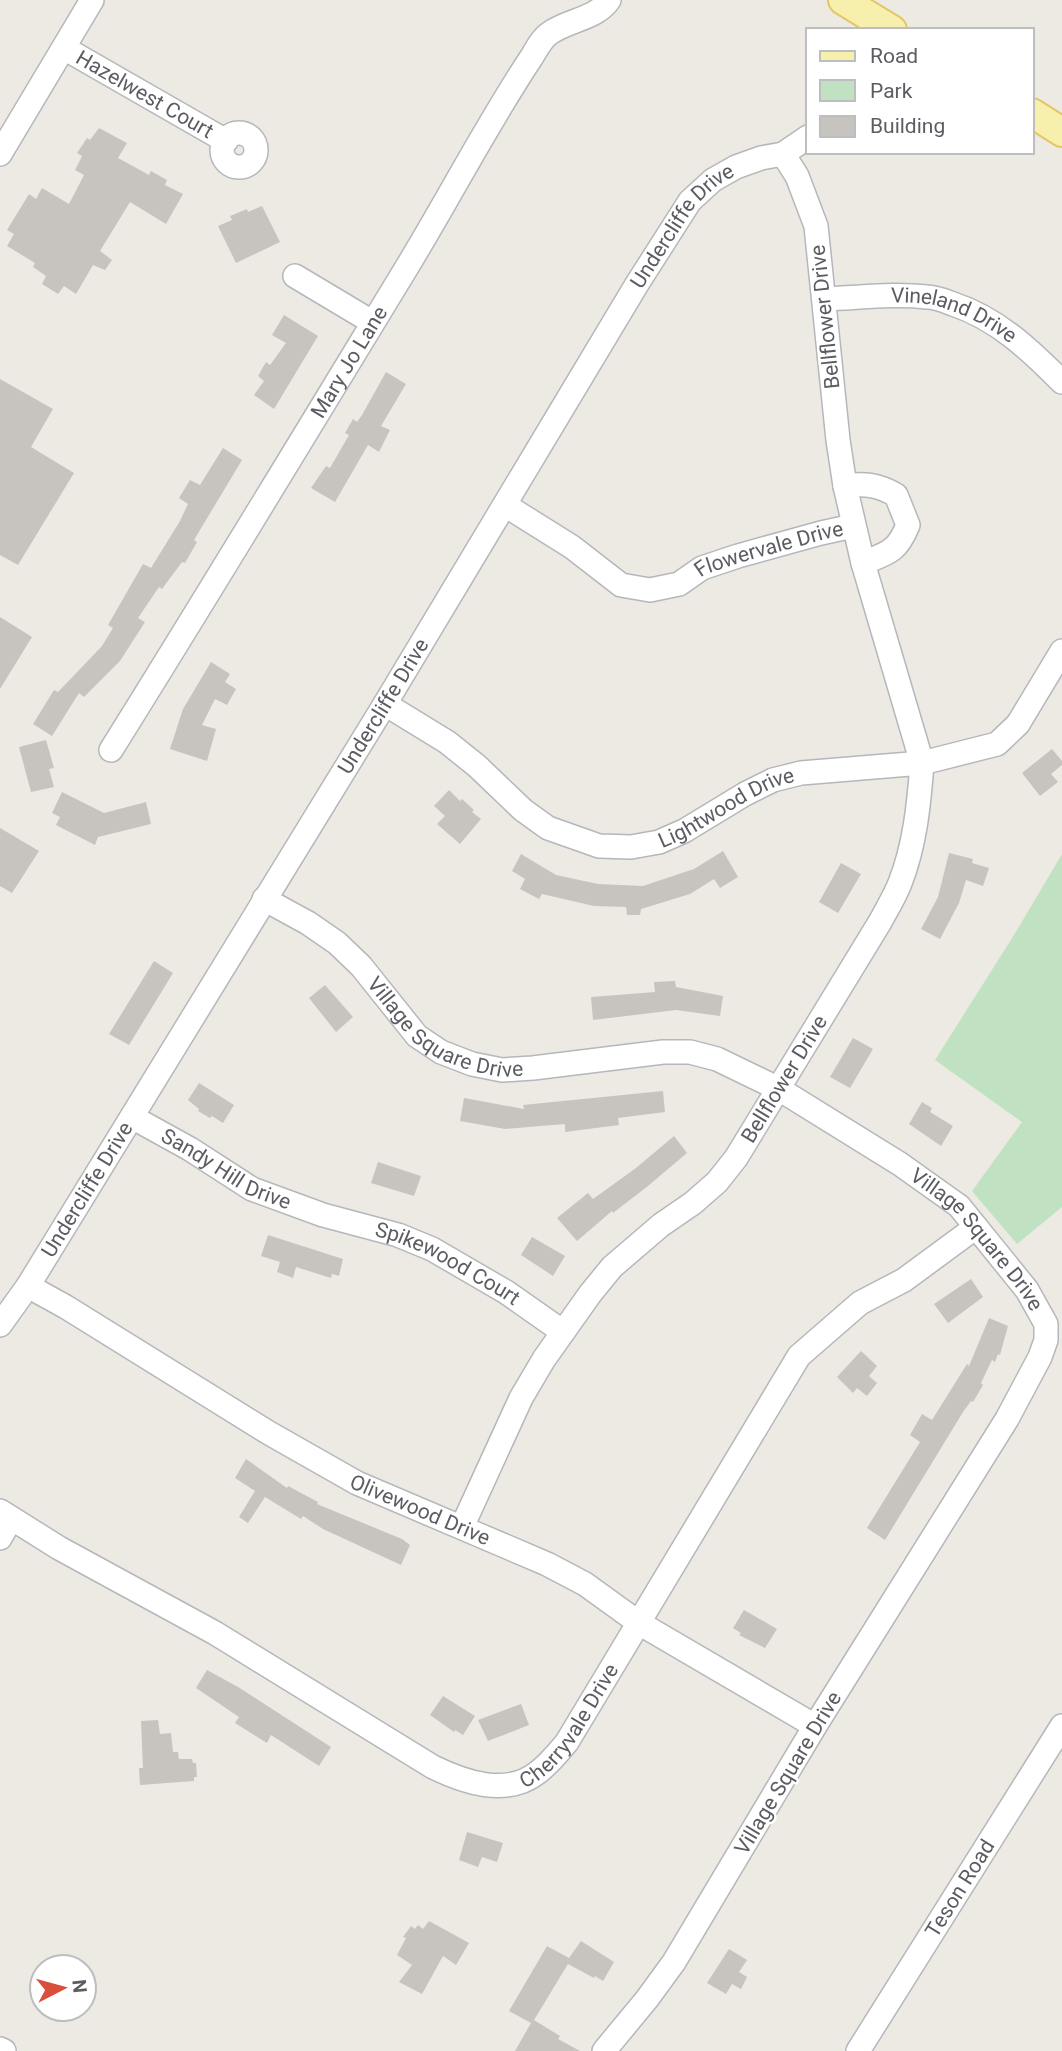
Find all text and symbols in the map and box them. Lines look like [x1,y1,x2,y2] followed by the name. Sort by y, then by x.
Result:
[806,28,1034,154] legend
[870,44,918,68] text: Road
[72,45,218,143] street label: Hazelwest Court
[870,79,913,103] text: Park
[870,114,945,138] text: Building
[625,159,738,293] street label: Undercliffe Drive
[805,244,845,390] street label: Bellflower Drive
[891,283,1022,348] street label: Vineland Drive
[306,302,392,422] street label: Mary Jo Lane
[690,517,845,582] street label: Flowervale Drive
[333,634,434,778] street label: Undercliffe Drive
[655,763,797,853] street label: Lightwood Drive
[362,972,524,1082] street label: Village Square Drive
[736,1011,832,1147] street label: Bellflower Drive
[37,1118,138,1262] street label: Undercliffe Drive
[157,1124,294,1214] street label: Sandy Hill Drive
[906,1163,1048,1315] street label: Village Square Drive
[373,1217,525,1310] street label: Spikewood Court
[346,1469,494,1550] street label: Olivewood Drive
[516,1659,623,1793] street label: Cherryvale Drive
[730,1687,846,1859] street label: Village Square Drive
[921,1835,1000,1942] street label: Teson Road
[28,1953,98,2023] north arrow
[67,1978,92,1994] text: N

